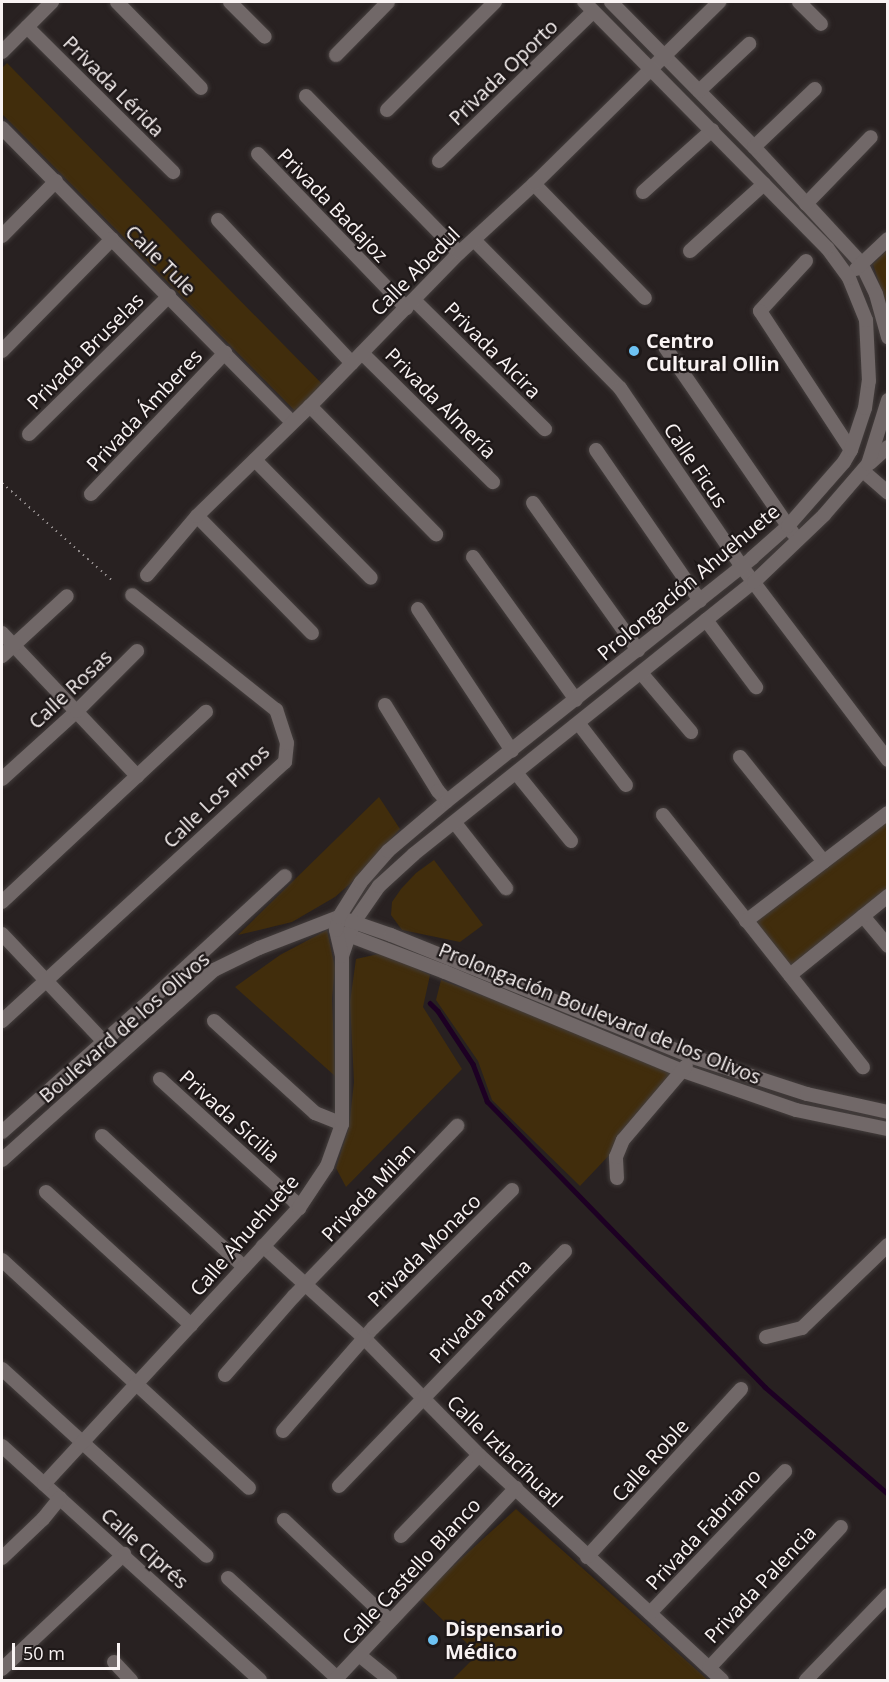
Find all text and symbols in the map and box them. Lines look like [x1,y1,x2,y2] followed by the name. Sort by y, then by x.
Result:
[444,14,562,130] street label: Privada Oporto
[58,30,170,142] street label: Privada Lérida
[273,143,393,267] street label: Privada Badajoz
[121,220,201,300] street label: Calle Tule
[366,222,464,320] street label: Calle Abedul
[22,288,148,414] street label: Privada Bruselas
[440,297,546,403] street label: Privada Alcira
[646,328,780,375] place label: Centro Cultural Ollin
[381,343,501,463] street label: Privada Almería
[81,344,207,476] street label: Privada Ámberes
[627,344,641,358] marker: Centro Cultural Ollin
[659,418,733,512] street label: Calle Ficus
[592,499,784,665] street label: Prolongación Ahuehuete
[23,644,117,734] street label: Calle Rosas
[158,739,274,853] street label: Calle Los Pinos
[435,937,765,1089] street label: Prolongación Boulevard de los Olivos
[34,946,214,1108] street label: Boulevard de los Olivos
[175,1065,285,1167] street label: Privada Sicilia
[316,1138,420,1246] street label: Privada Milan
[185,1169,303,1301] street label: Calle Ahuehuete
[363,1189,485,1311] street label: Privada Monaco
[424,1254,536,1368] street label: Privada Parma
[442,1390,568,1512] street label: Calle Iztlacíhuatl
[607,1414,693,1506] street label: Calle Roble
[641,1463,765,1595] street label: Privada Fabriano
[337,1493,485,1649] street label: Calle Castello Blanco
[96,1503,194,1593] street label: Calle Ciprés
[699,1520,821,1648] street label: Privada Palencia
[445,1616,563,1663] place label: Dispensario Médico
[15,1631,123,1669] scale bar
[426,1633,440,1647] marker: Dispensario Médico
[23,1641,65,1665] text: 50 m

